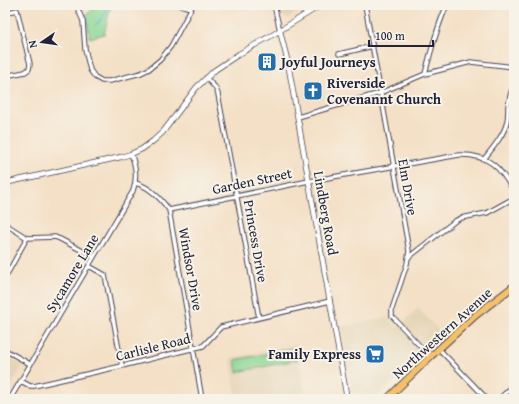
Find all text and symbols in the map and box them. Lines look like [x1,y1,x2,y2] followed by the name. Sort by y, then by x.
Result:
[22,22,62,62] north arrow
[369,22,433,48] scale bar
[375,27,405,44] text: 100 m
[23,38,41,50] text: N
[256,51,278,73] building icon: Joyful Journeys
[279,52,376,72] place label: Joyful Journeys
[327,73,442,109] place label: Riverside Covenannt Church
[302,80,324,102] church icon: Riverside Covenannt Church
[393,157,423,217] street label: Elm Drive
[210,163,294,199] street label: Garden Street
[309,169,343,257] street label: Lindberg Road
[239,198,273,284] street label: Princess Drive
[174,226,208,313] street label: Windsor Drive
[41,230,104,316] street label: Sycamore Lane
[388,282,497,383] street label: Northwestern Avenue
[114,328,193,366] street label: Carlisle Road
[364,343,386,365] supermarket icon: Family Express
[268,344,361,364] place label: Family Express

